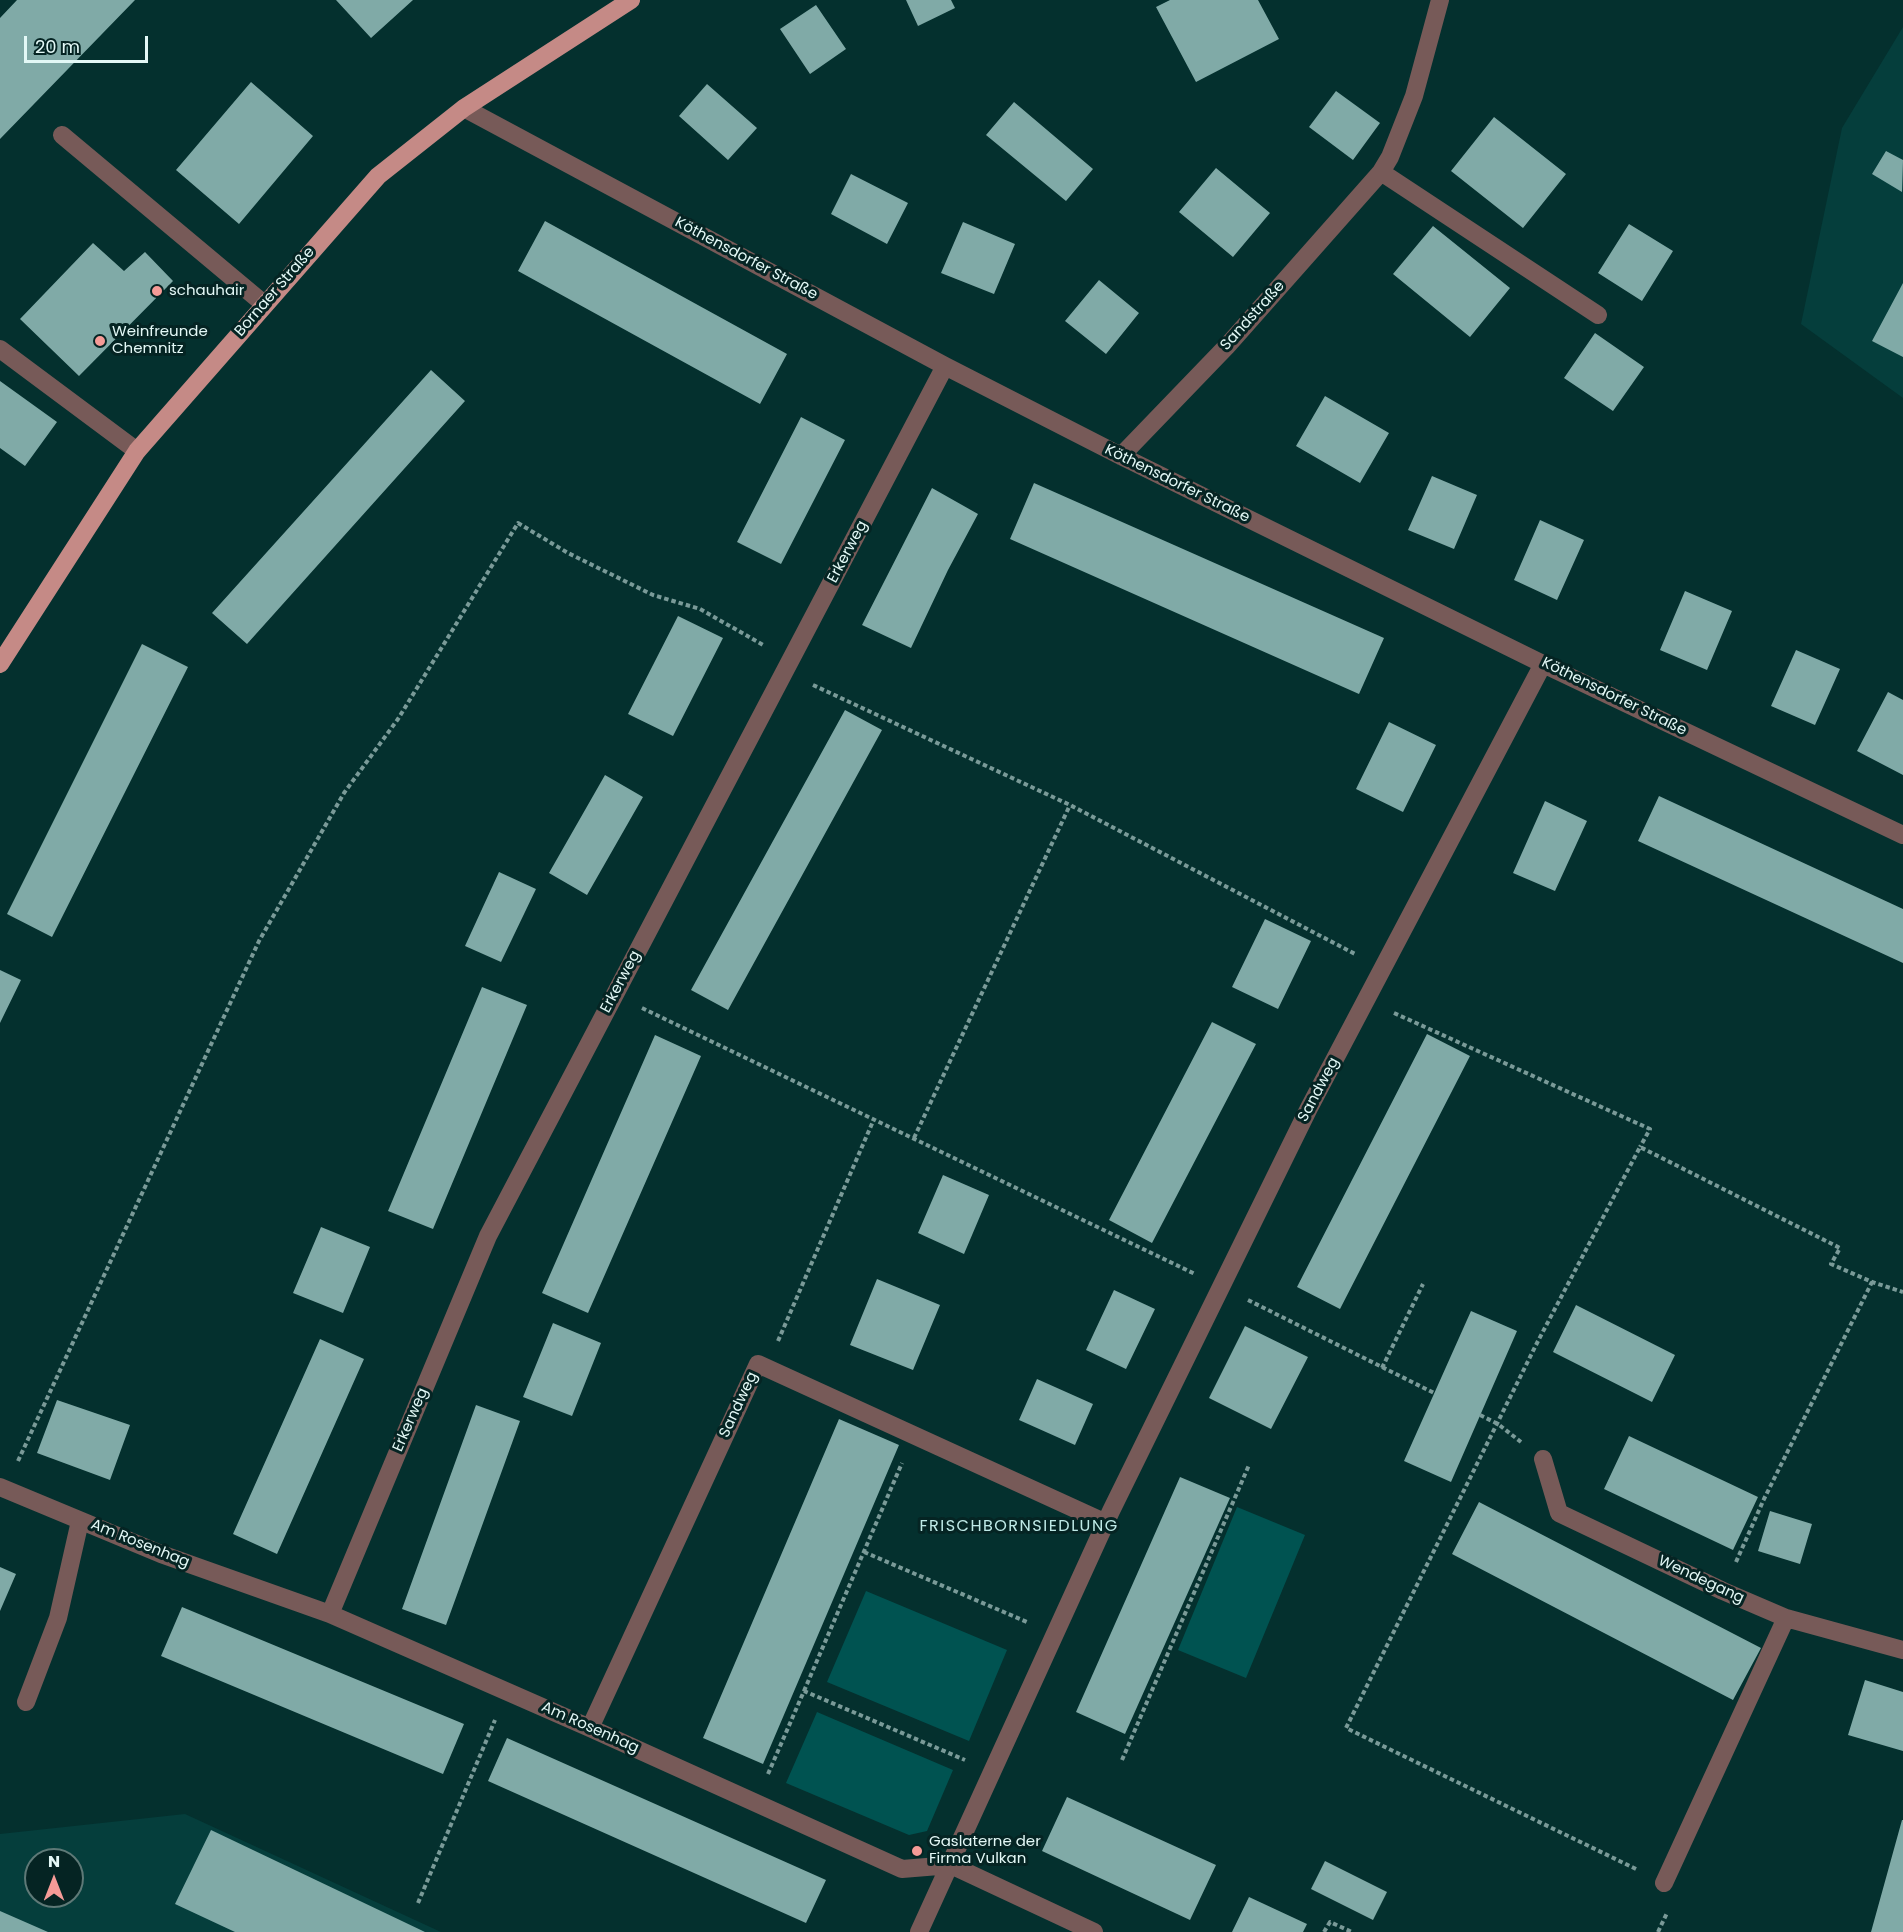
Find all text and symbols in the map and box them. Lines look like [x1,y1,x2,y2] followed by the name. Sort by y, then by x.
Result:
[27,24,152,62] scale bar
[35,34,80,59] text: 20 m
[672,214,820,304] street label: Köthensdorfer Straße
[231,244,319,340] street label: Bornaer Straße
[1217,278,1289,354] street label: Sandstraße
[169,282,244,300] place label: schauhair
[150,284,164,298] marker: schauhair
[112,323,208,358] place label: Weinfreunde Chemnitz
[93,334,107,348] marker: Weinfreunde Chemnitz
[1102,441,1252,527] street label: Köthensdorfer Straße
[824,518,872,586] street label: Erkerweg
[1539,654,1689,740] street label: Köthensdorfer Straße
[597,948,645,1016] street label: Erkerweg
[1295,1055,1343,1125] street label: Sandweg
[716,1369,762,1441] street label: Sandweg
[389,1385,433,1455] street label: Erkerweg
[88,1516,192,1572] street label: Am Rosenhag
[919,1517,1119,1537] district label: FRISCHBORNSIEDLUNG
[1655,1552,1747,1608] street label: Wendegang
[538,1698,642,1758] street label: Am Rosenhag
[929,1833,1041,1868] place label: Gaslaterne der Firma Vulkan
[910,1844,924,1858] marker: Gaslaterne der Firma Vulkan
[24,1848,84,1908] north arrow
[48,1850,60,1873] text: N

